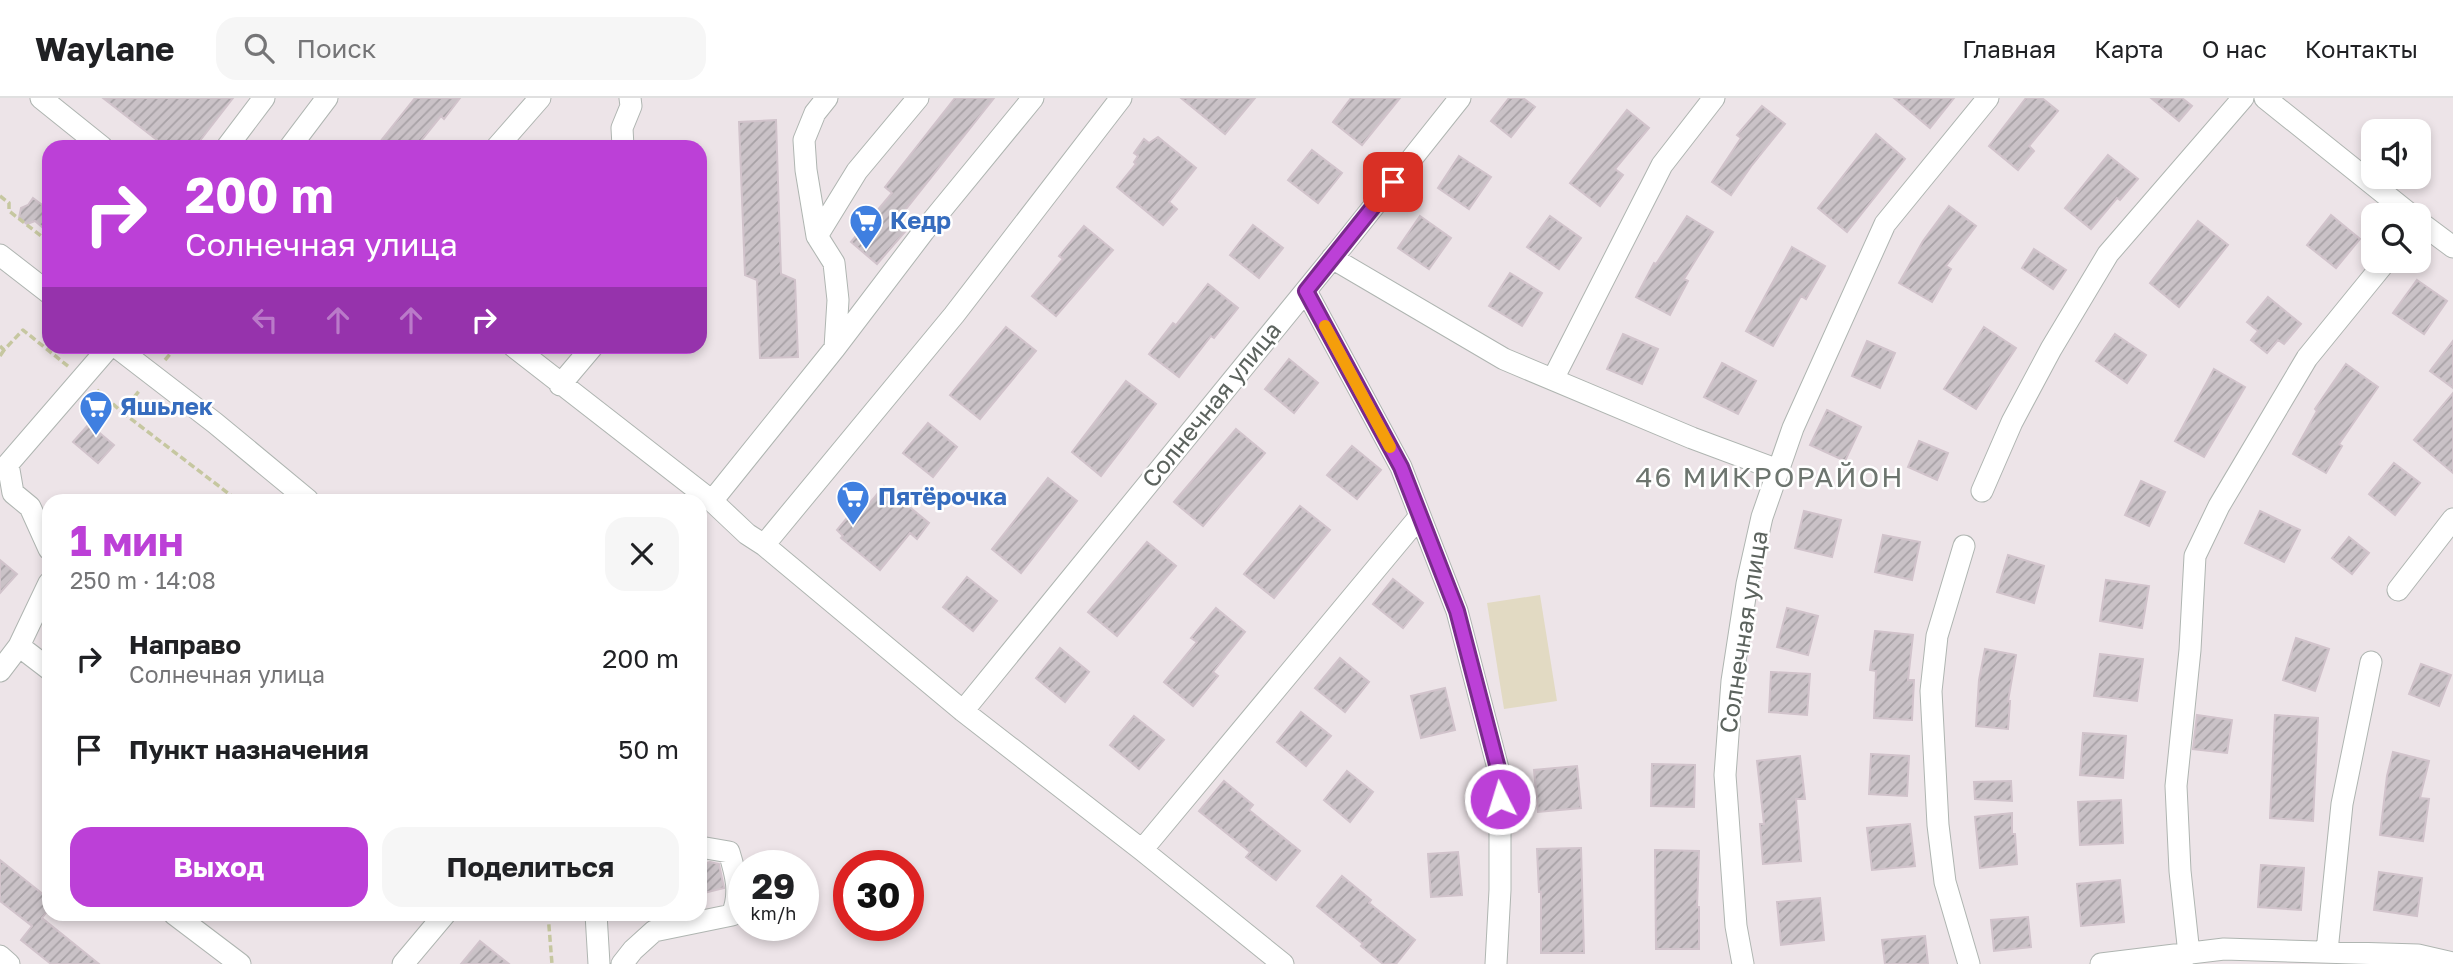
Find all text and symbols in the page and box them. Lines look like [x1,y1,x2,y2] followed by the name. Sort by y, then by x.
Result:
[216,17,706,80] search box
[35,29,174,68] text: Waylane
[240,29,278,67] icon: search
[296,33,377,64] text: Поиск
[1962,34,2056,63] text: Главная
[2094,34,2164,63] text: Карта
[2202,34,2267,63] text: О нас
[2305,34,2418,63] text: Контакты
[2361,119,2431,273] map controls
[2361,119,2431,189] button: sound
[1363,152,1423,212] pin
[1374,163,1412,201] icon: arrive
[185,165,334,224] text: 200 m
[70,168,161,259] icon: right
[847,202,885,251] supermarket icon: Кедр
[2361,203,2431,273] button: search
[890,205,951,234] place label: Кедр
[185,225,458,263] text: Солнечная улица
[246,301,284,339] icon: left
[319,301,357,339] icon: ahead
[392,301,430,339] icon: ahead
[465,301,503,339] icon: right
[1135,315,1286,493] street label: Солнечная улица
[77,388,115,437] supermarket icon: Яшьлек
[120,391,213,420] place label: Яшьлек
[1635,460,1905,493] district label: 46 МИКРОРАЙОН
[834,478,872,527] supermarket icon: Пятёрочка
[878,481,1007,510] place label: Пятёрочка
[70,515,184,565] text: 1 мин
[605,517,679,591] button: close
[1712,528,1773,735] street label: Солнечная улица
[70,566,216,594] text: 250 m · 14:08
[129,629,241,660] text: Направо
[70,640,108,678] icon: right
[602,643,679,674] text: 200 m
[129,660,325,688] text: Солнечная улица
[70,731,108,769] icon: arrive
[129,734,369,765] text: Пункт назначения
[618,734,679,765] text: 50 m
[1463,762,1537,836] position arrow
[70,827,368,907] button: Выход
[382,827,679,907] button: Поделиться
[833,850,924,941] speed limit sign: 30
[752,865,795,907] text: 29
[751,902,796,924] text: km/h

